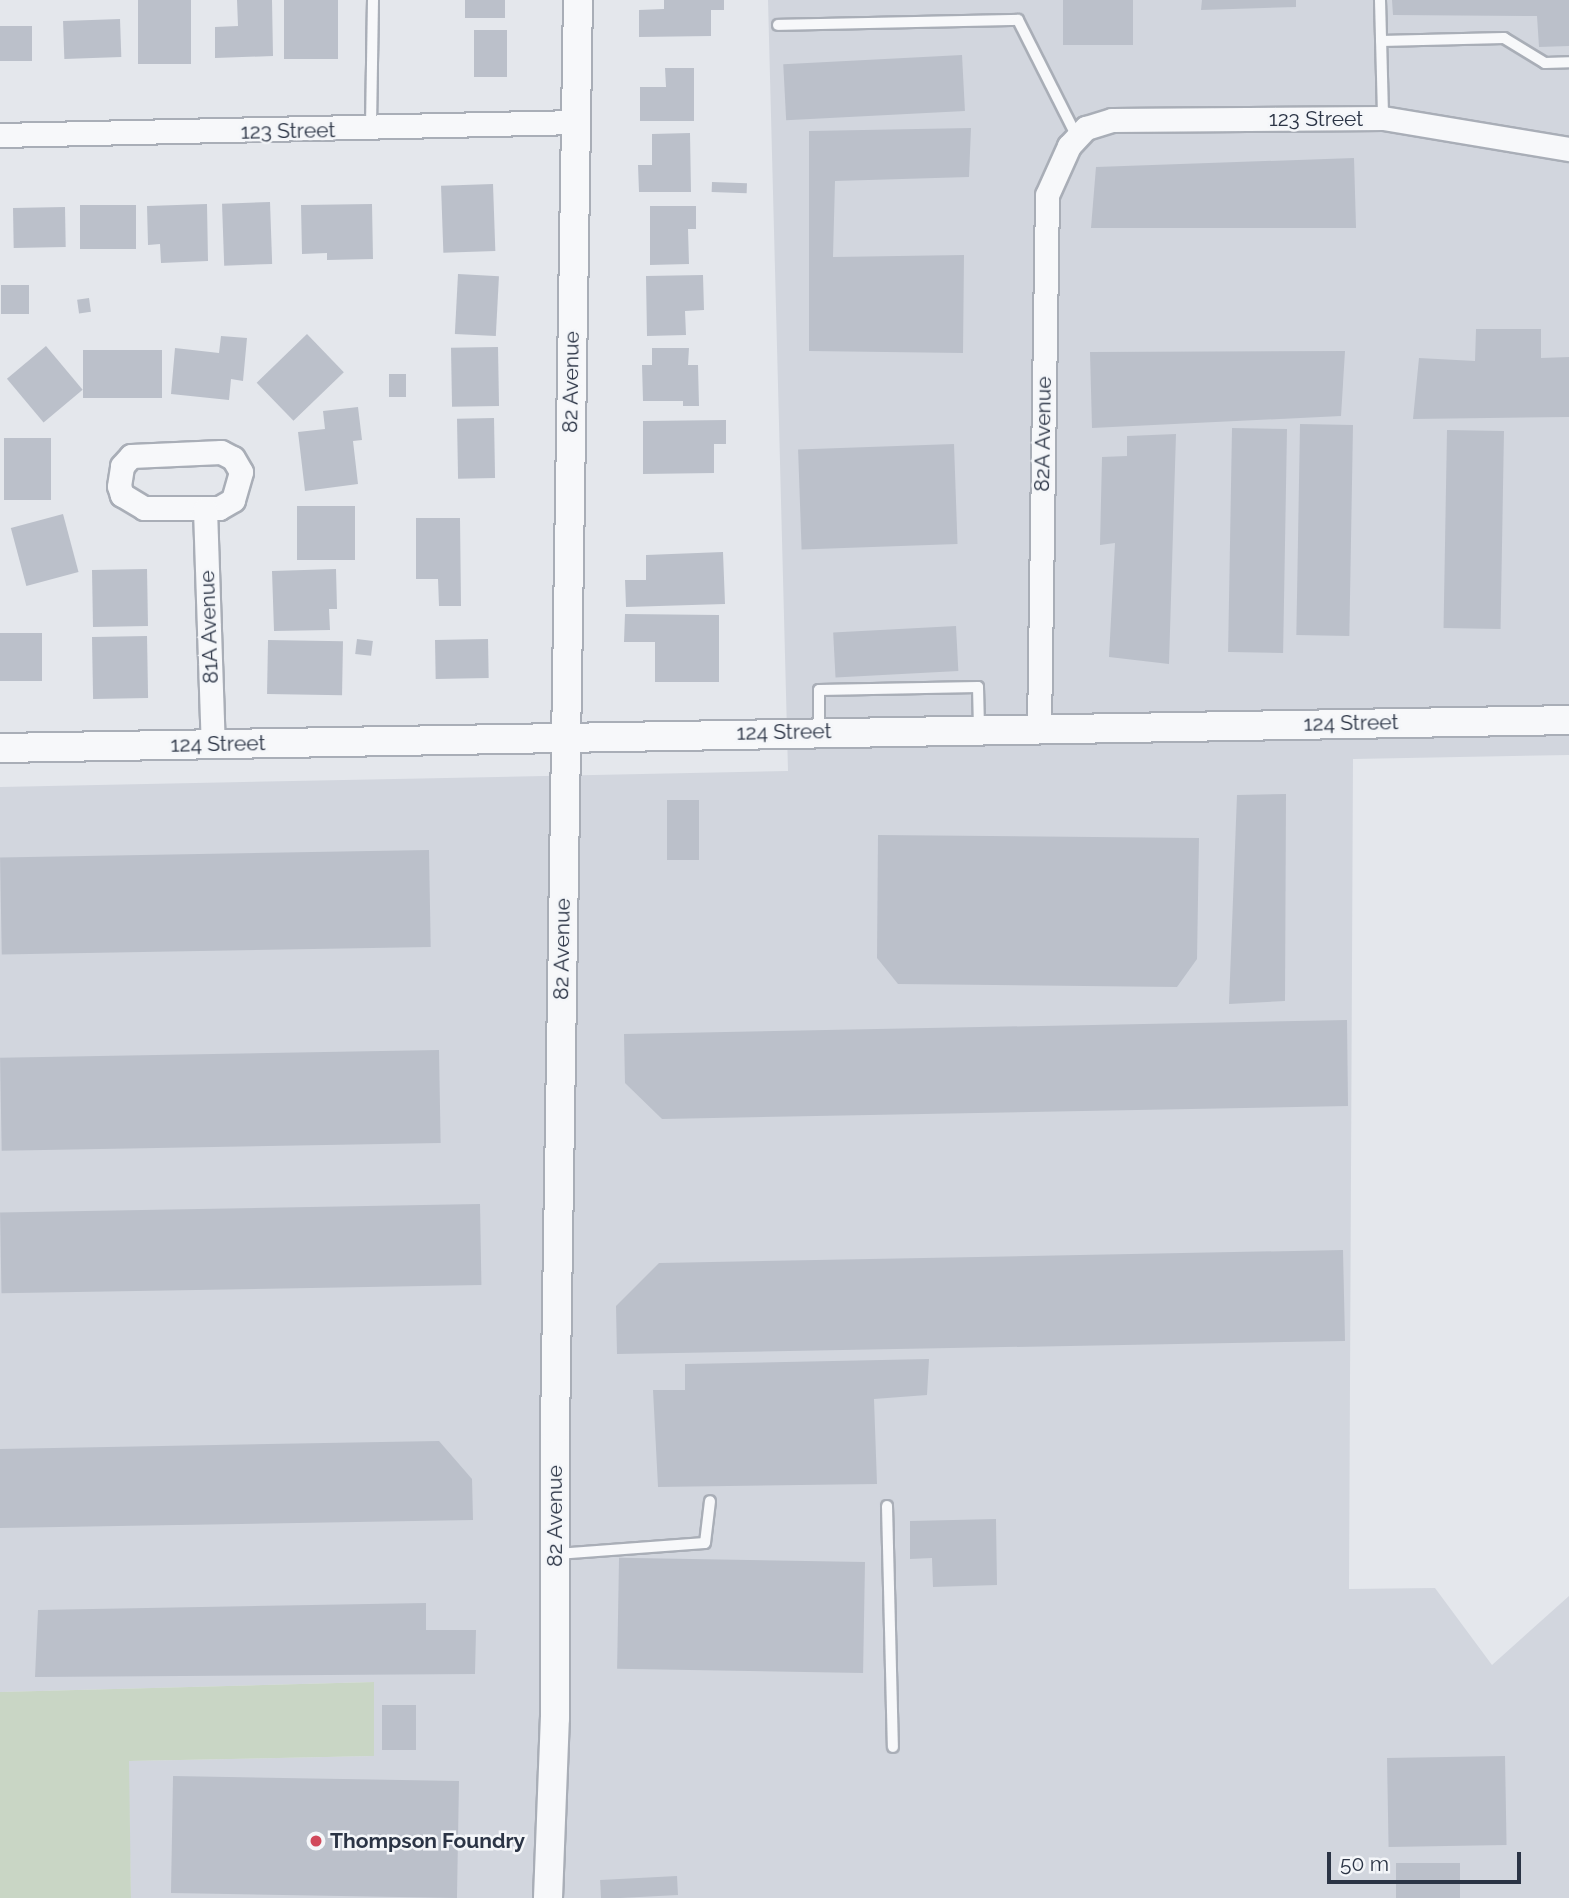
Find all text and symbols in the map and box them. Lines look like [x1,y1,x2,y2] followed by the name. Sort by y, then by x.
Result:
[1269,106,1363,132] street label: 123 Street
[240,118,336,144] street label: 123 Street
[558,331,584,433] street label: 82 Avenue
[1029,375,1057,493] street label: 82A Avenue
[194,569,224,685] street label: 81A Avenue
[1303,710,1399,736] street label: 124 Street
[736,719,832,745] street label: 124 Street
[170,731,266,757] street label: 124 Street
[549,898,575,1000] street label: 82 Avenue
[542,1465,568,1567] street label: 82 Avenue
[330,1828,525,1854] place label: Thompson Foundry
[308,1833,324,1849] marker: Thompson Foundry
[1331,1839,1525,1883] scale bar
[1340,1851,1389,1876] text: 50 m

